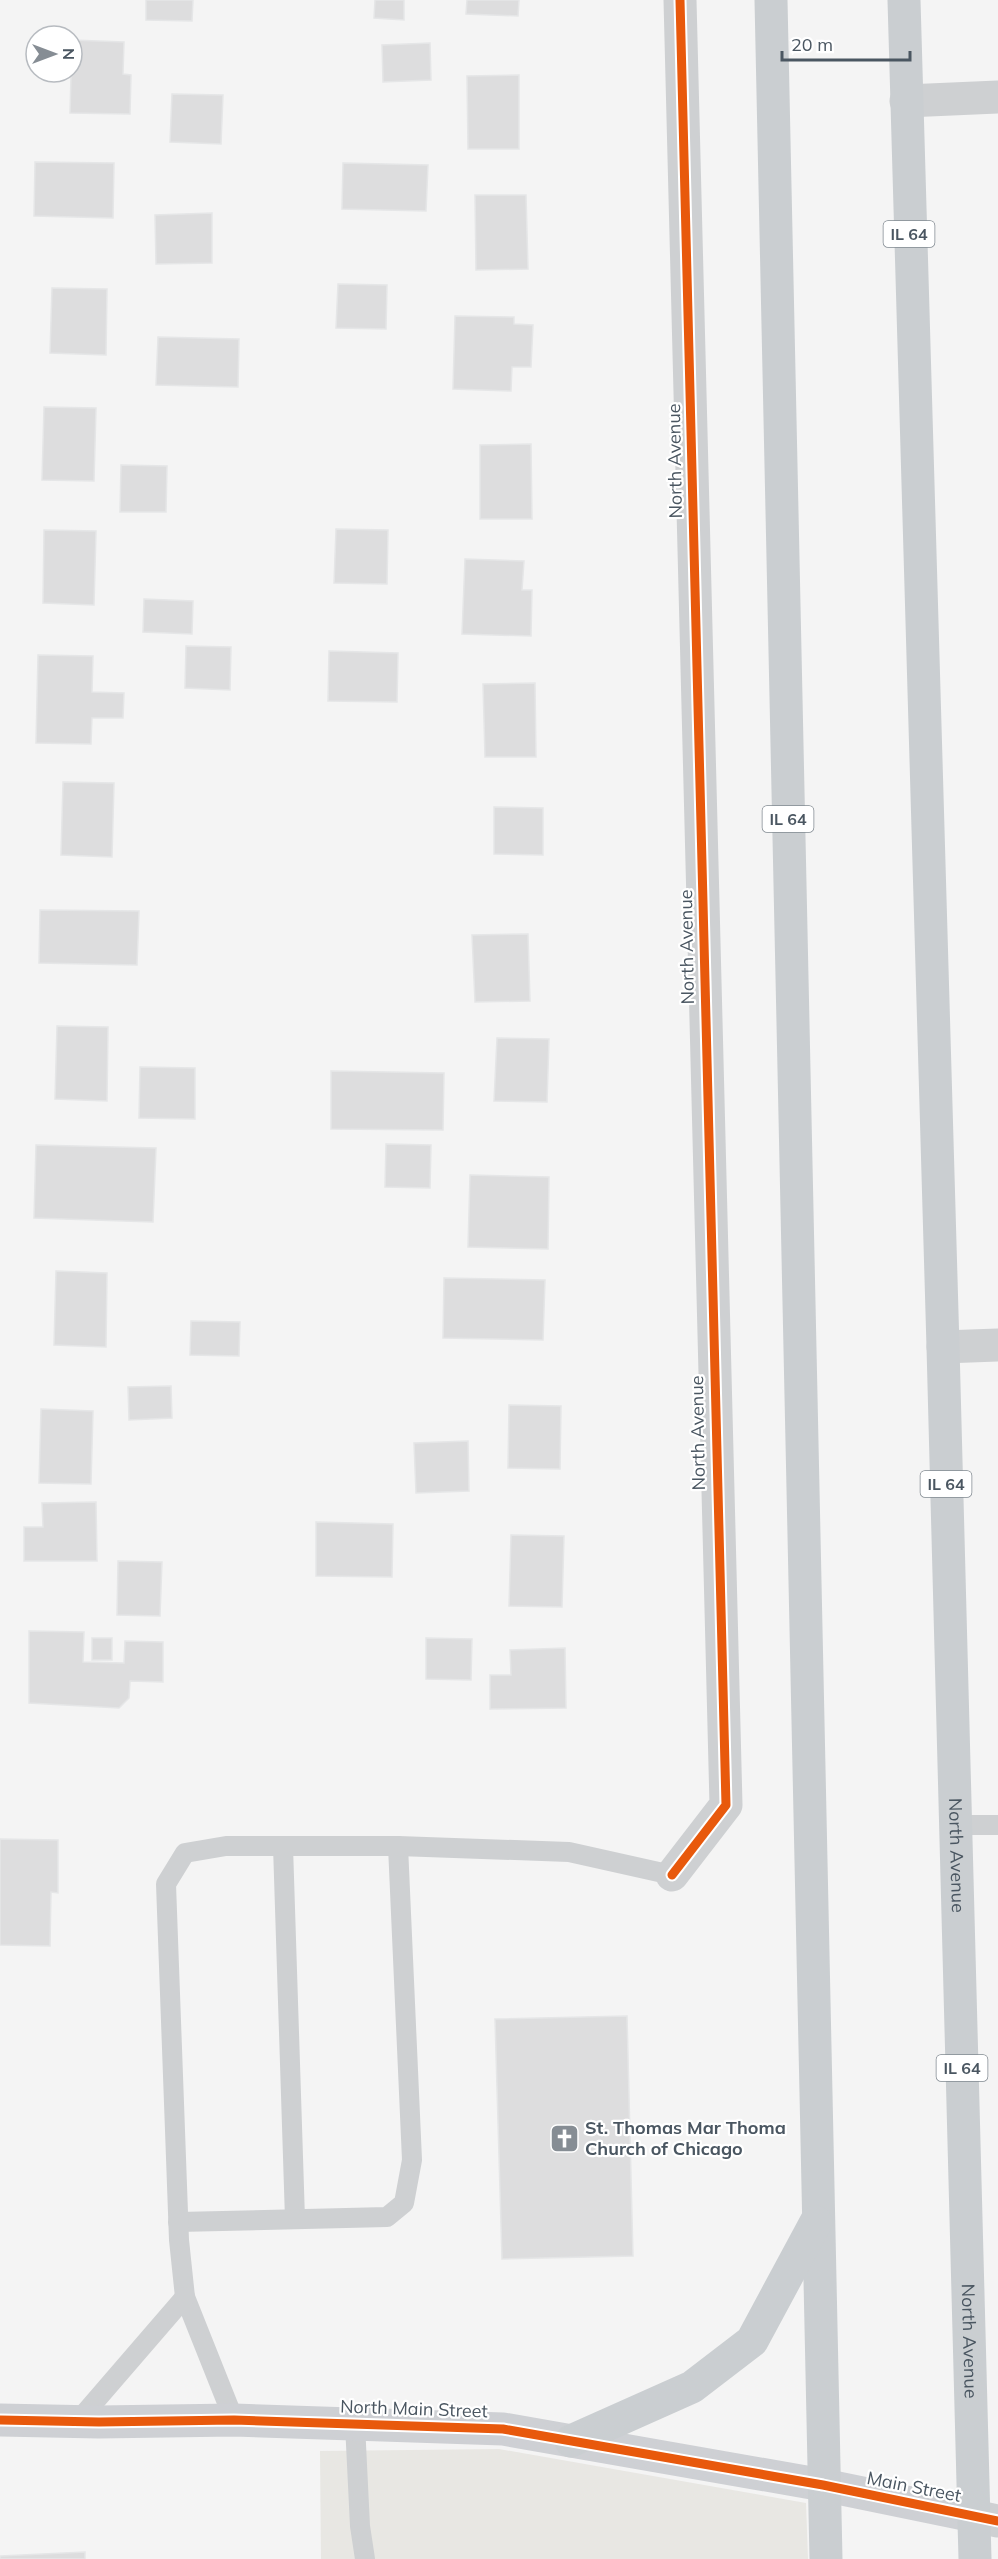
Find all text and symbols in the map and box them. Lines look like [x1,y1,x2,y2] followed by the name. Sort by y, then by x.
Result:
[24,24,84,84] north arrow
[782,24,910,62] scale bar
[791,33,833,56] text: 20 m
[59,48,79,60] text: N
[884,221,934,247] road number: IL 64
[662,403,687,519] street label: North Avenue
[762,806,814,832] road number: IL 64
[674,889,699,1005] street label: North Avenue
[685,1375,710,1491] street label: North Avenue
[920,1471,972,1497] road number: IL 64
[944,1797,970,1913] street label: North Avenue
[936,2055,988,2081] road number: IL 64
[585,2116,786,2160] place label: St. Thomas Mar Thoma Church of Chicago
[548,2122,580,2154] church icon: St. Thomas Mar Thoma Church of Chicago
[957,2283,983,2399] street label: North Avenue
[340,2394,488,2423] street label: North Main Street
[865,2466,963,2507] street label: Main Street

